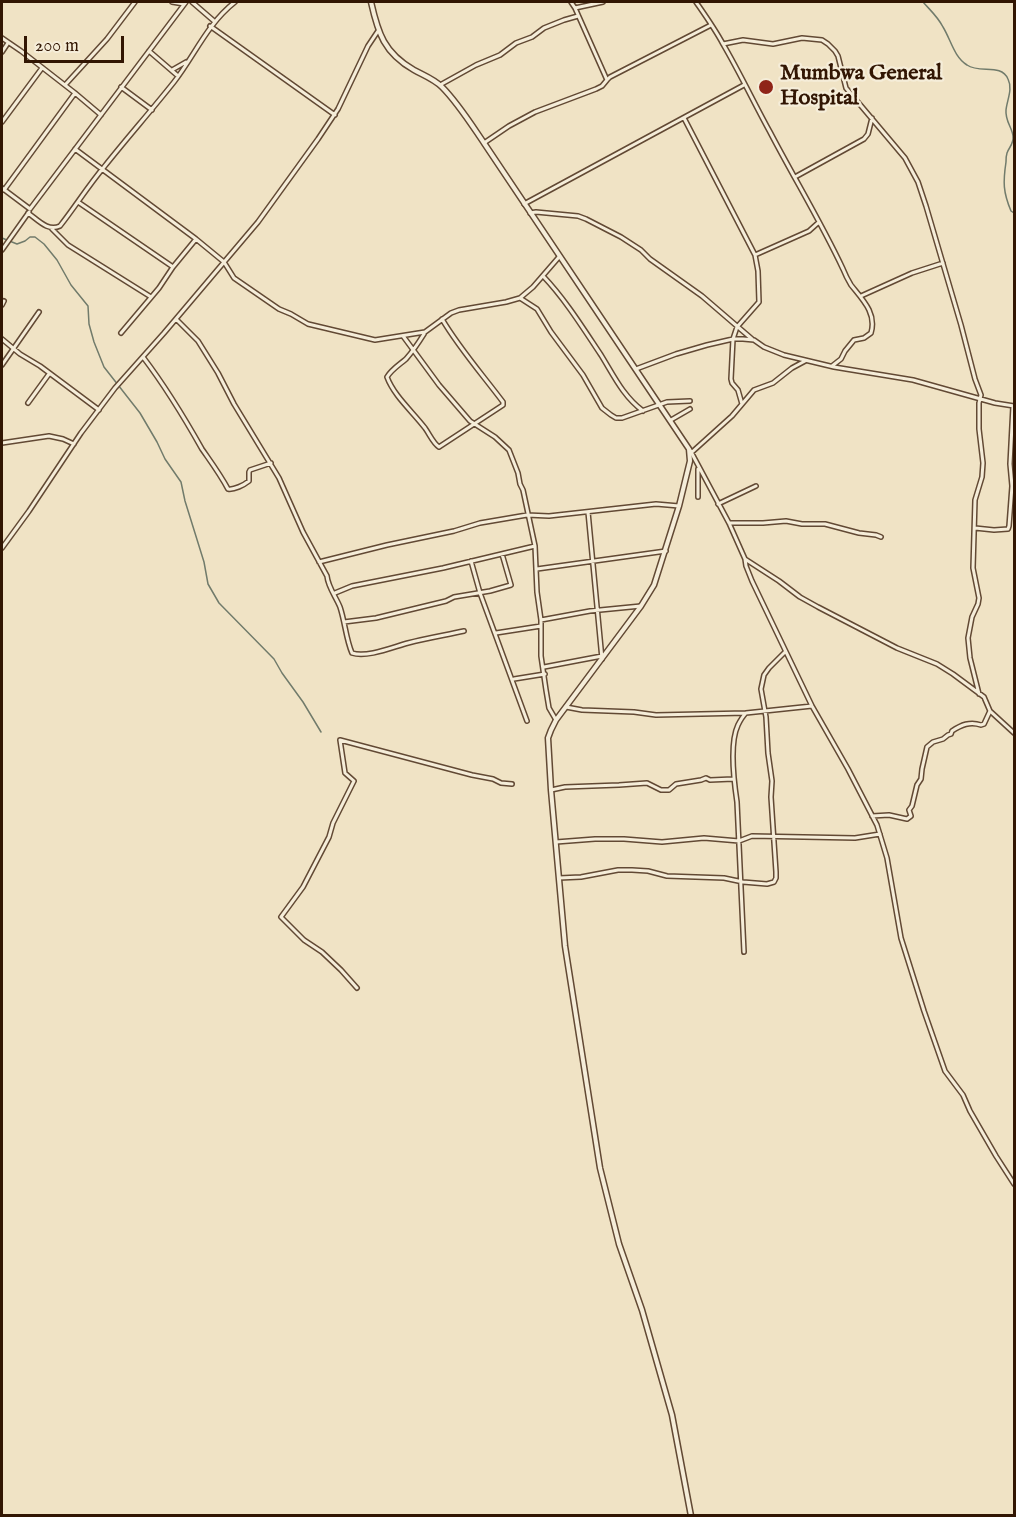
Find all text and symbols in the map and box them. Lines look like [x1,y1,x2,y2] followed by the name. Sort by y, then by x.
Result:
[27,24,128,62] scale bar
[35,35,79,58] text: 200 m
[780,61,942,112] place label: Mumbwa General Hospital
[757,78,775,96] marker: Mumbwa General Hospital

